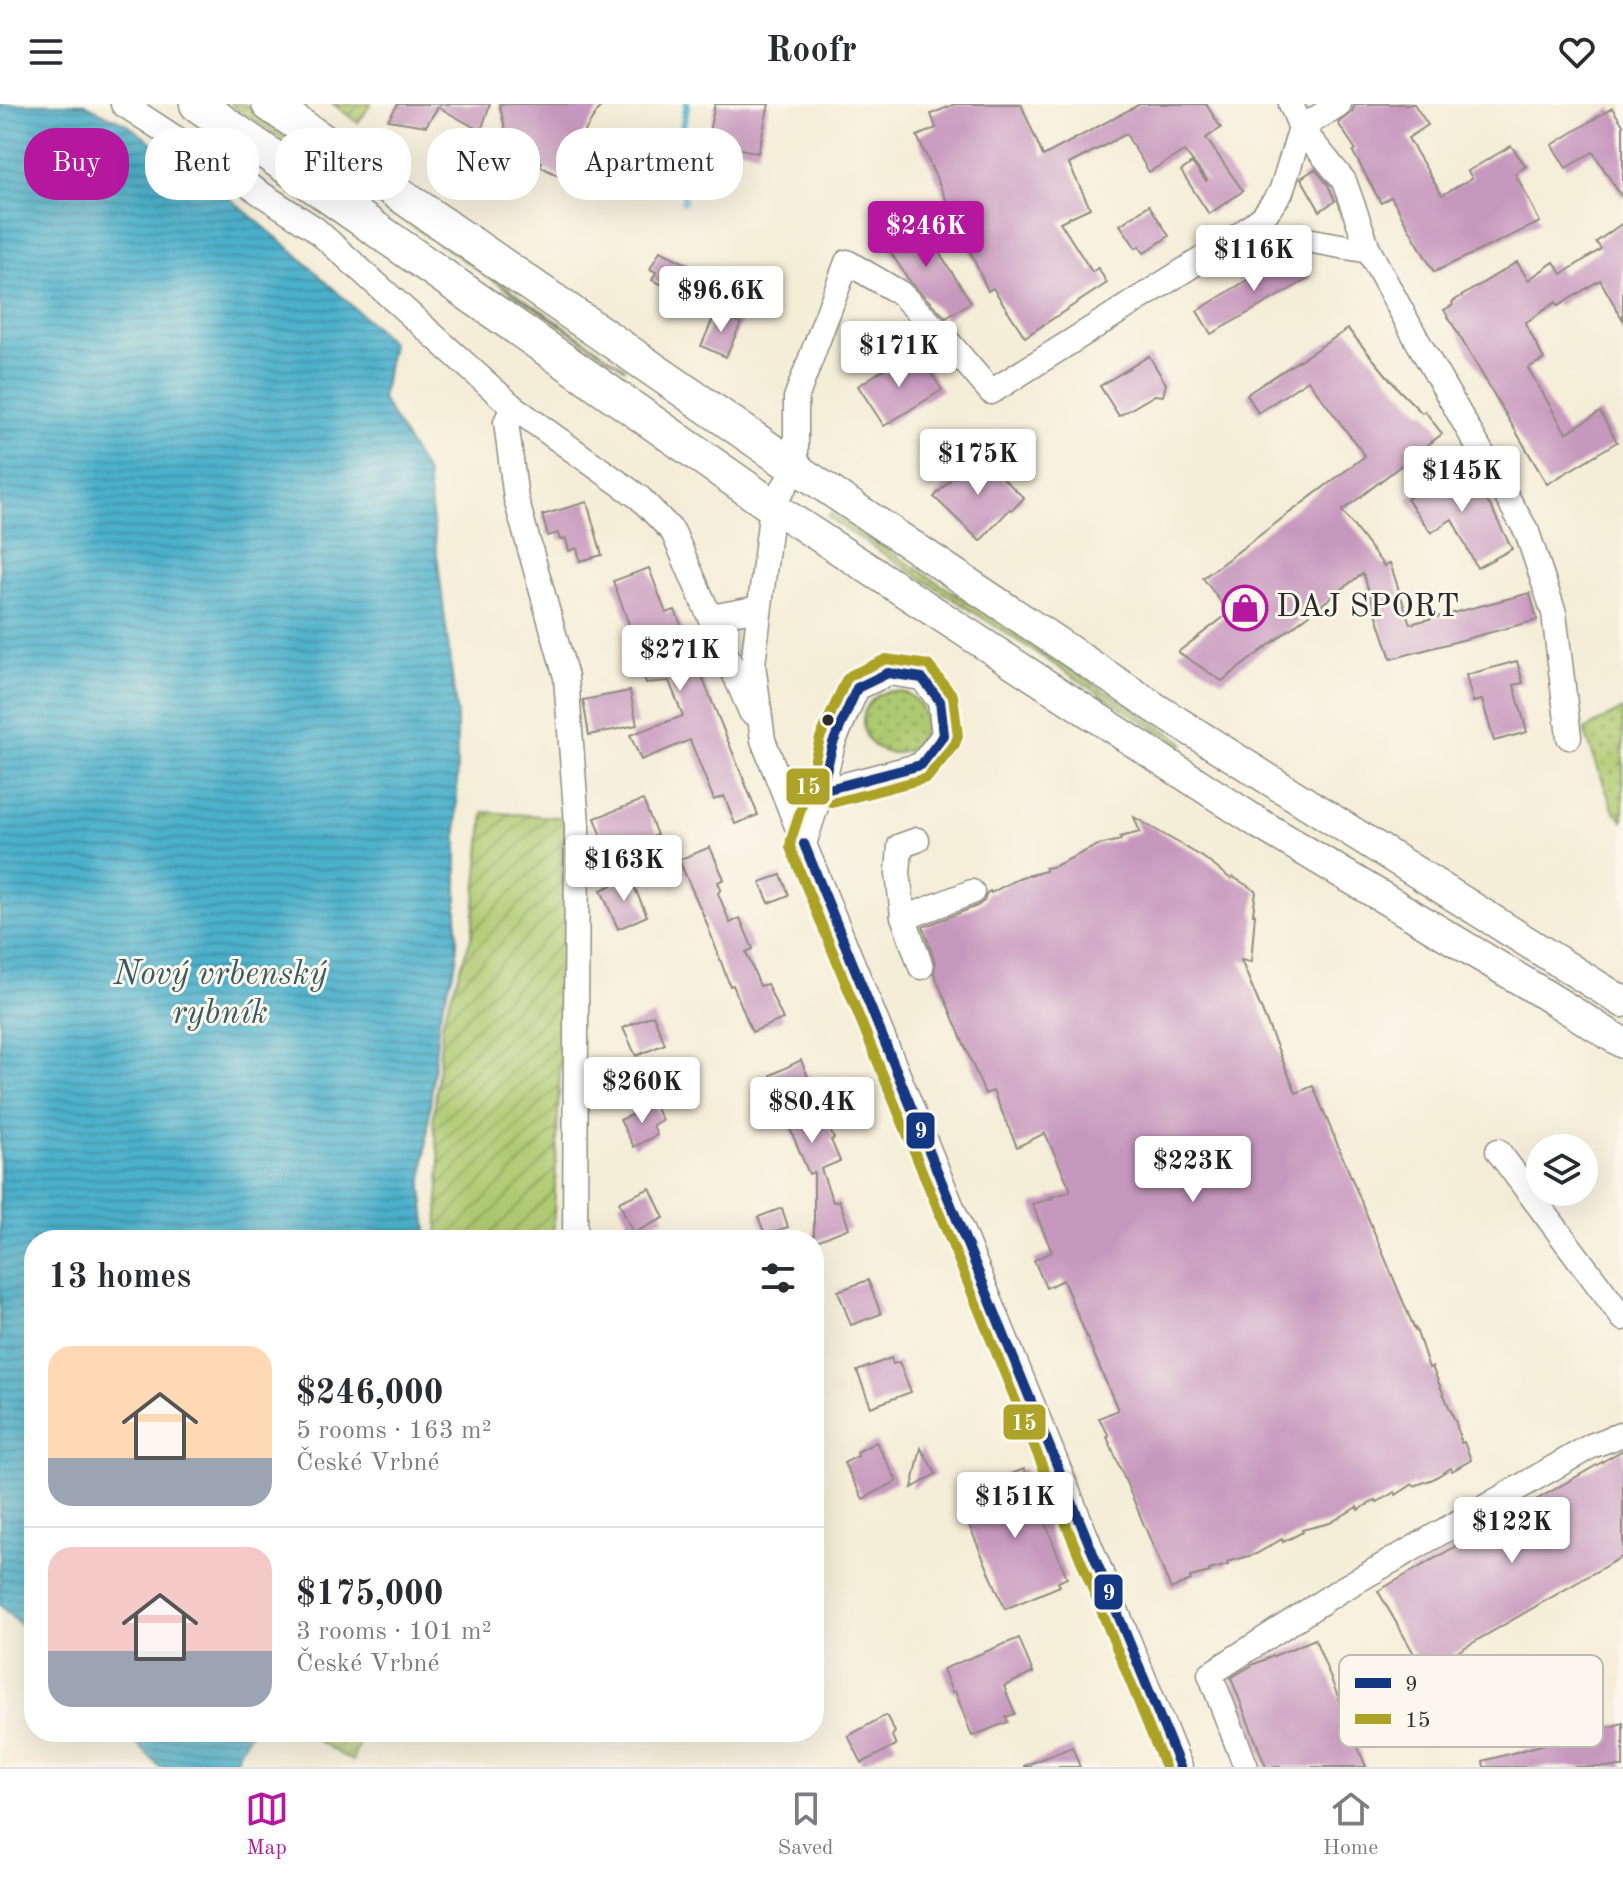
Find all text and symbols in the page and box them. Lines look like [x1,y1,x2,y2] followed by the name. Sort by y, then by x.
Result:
[24,30,68,74] icon: menu
[1555,30,1599,74] icon: heart
[766,34,857,70] text: Roofr
[24,128,129,200] chip: Buy
[145,128,259,200] chip: Rent
[275,128,411,200] chip: Filters
[427,128,540,200] chip: New
[556,128,743,200] chip: Apartment
[870,201,982,269] pin: $246K
[886,214,966,240] text: $246K
[1198,225,1310,293] pin: $116K
[1214,238,1294,264] text: $116K
[656,266,786,334] pin: $96.6K
[677,279,765,305] text: $96.6K
[843,321,955,389] pin: $171K
[859,334,939,360] text: $171K
[922,429,1034,497] pin: $175K
[938,442,1018,468] text: $175K
[1406,446,1518,514] pin: $145K
[1422,459,1502,485] text: $145K
[1221,584,1269,632] shop icon: DAJ SPORT
[1276,592,1459,624] place label: DAJ SPORT
[624,625,736,693] pin: $271K
[640,638,720,664] text: $271K
[820,712,836,728] unlabelled marker
[785,767,831,806] line badge: 15
[795,777,821,799] text: 15
[568,835,680,903] pin: $163K
[584,848,664,874] text: $163K
[112,958,327,1031] water label: Nový vrbenský rybník
[586,1057,698,1125] pin: $260K
[602,1070,682,1096] text: $260K
[747,1077,877,1145] pin: $80.4K
[768,1090,856,1116] text: $80.4K
[905,1111,936,1150] line badge: 9
[915,1121,927,1143] text: 9
[1526,1134,1598,1206] map controls
[1526,1134,1598,1206] button: layers
[1137,1136,1249,1204] pin: $223K
[1153,1149,1233,1175] text: $223K
[756,1256,800,1300] icon: filters
[48,1261,191,1295] text: 13 homes
[296,1377,444,1411] text: $246,000
[112,1378,208,1474] icon: home
[1002,1403,1047,1441] line badge: 15
[1011,1413,1037,1435] text: 15
[296,1418,492,1444] text: 5 rooms · 163 m²
[296,1450,439,1476] text: České Vrbné
[959,1472,1071,1540] pin: $151K
[975,1485,1055,1511] text: $151K
[1456,1497,1568,1565] pin: $122K
[1472,1510,1552,1536] text: $122K
[1093,1573,1124,1611] line badge: 9
[296,1578,444,1612] text: $175,000
[112,1579,208,1675] icon: home
[1103,1583,1115,1605] text: 9
[296,1619,492,1645] text: 3 rooms · 101 m²
[296,1651,439,1677] text: České Vrbné
[1339,1655,1603,1747] legend
[1405,1674,1418,1696] text: 9
[1405,1710,1431,1732] text: 15
[245,1787,289,1862] tab: Map
[778,1787,834,1862] tab: Saved
[1323,1787,1378,1862] tab: Home

